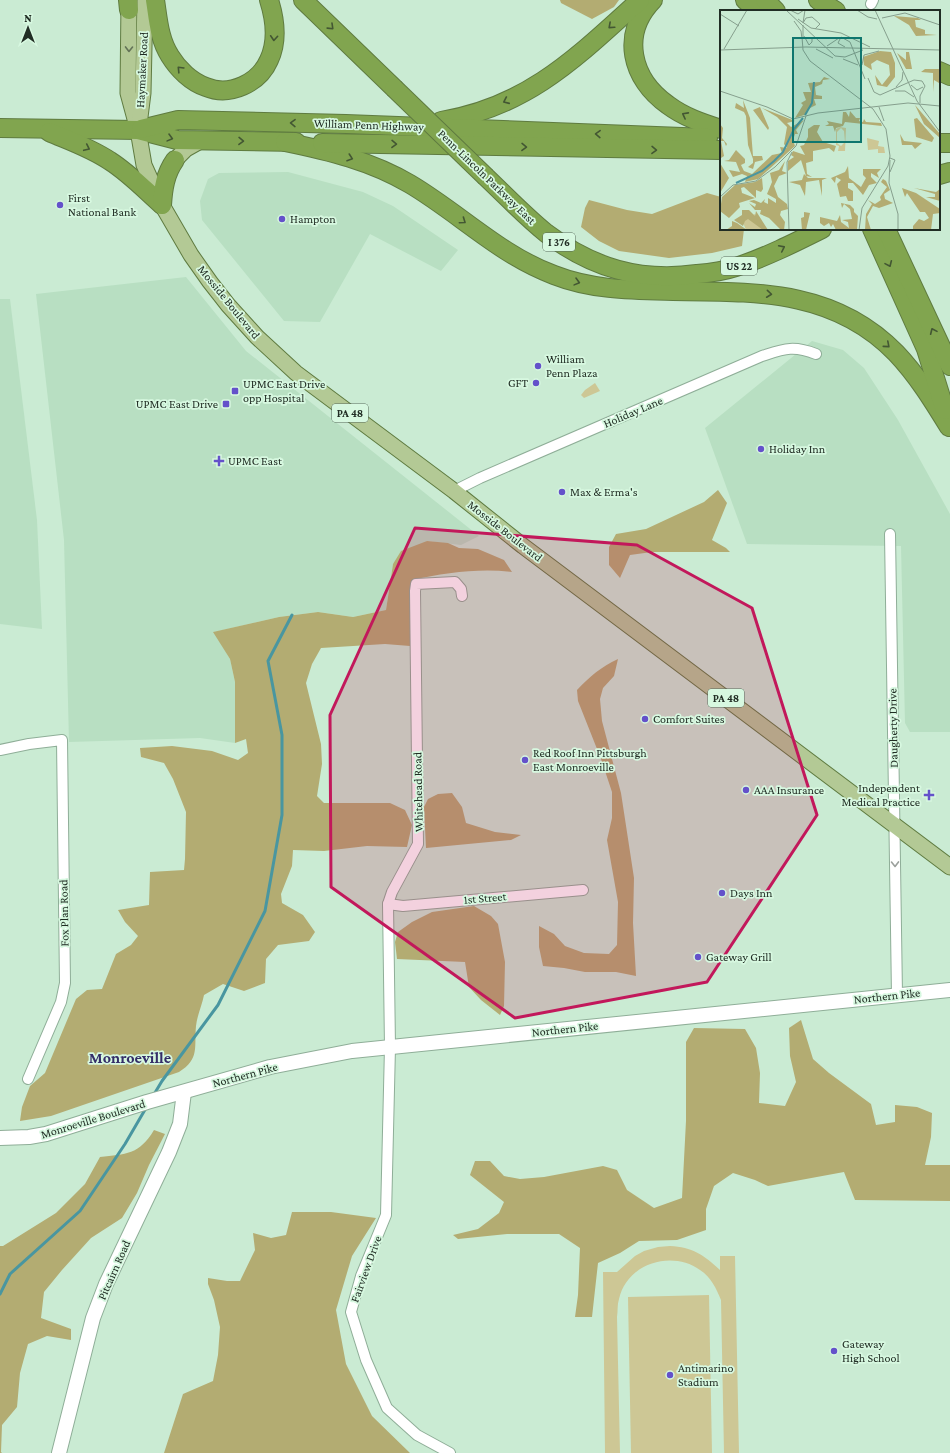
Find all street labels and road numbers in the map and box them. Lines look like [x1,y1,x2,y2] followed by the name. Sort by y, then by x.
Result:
[133,31,151,108] street label: Haymaker Road
[314,116,425,134] street label: William Penn Highway
[435,127,540,228] street label: Penn-Lincoln Parkway East
[543,233,575,251] road number: I 376
[721,257,757,275] road number: US 22
[195,262,263,342] street label: Mosside Boulevard
[601,393,665,431] street label: Holiday Lane
[332,404,368,422] road number: PA 48
[465,497,546,565] street label: Mosside Boulevard
[885,688,901,768] street label: Daugherty Drive
[708,689,744,707] road number: PA 48
[410,751,426,832] street label: Whitehead Road
[56,879,72,947] street label: Fox Plan Road
[463,889,508,907] street label: 1st Street
[853,986,921,1006] street label: Northern Pike
[531,1019,599,1039] street label: Northern Pike
[211,1060,279,1090] street label: Northern Pike
[39,1096,148,1142] street label: Monroeville Boulevard
[347,1234,385,1304] street label: Fairview Drive
[95,1237,134,1302] street label: Pitcairn Road

